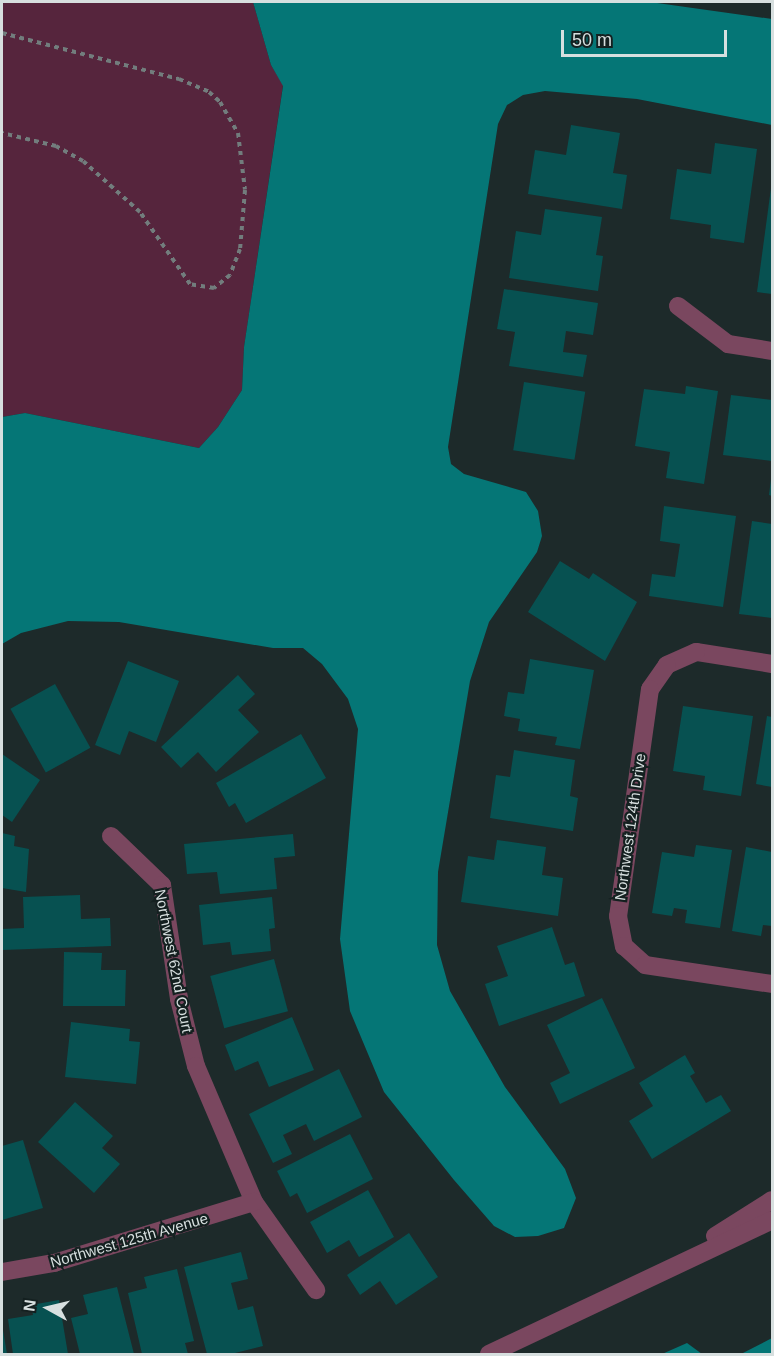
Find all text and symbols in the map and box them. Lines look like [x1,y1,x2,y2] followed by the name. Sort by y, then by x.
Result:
[564,18,730,56] scale bar
[572,30,612,50] text: 50 m
[611,752,649,902] street label: Northwest 124th Drive
[151,888,197,1034] street label: Northwest 62nd Court
[48,1209,210,1271] street label: Northwest 125th Avenue
[18,1278,78,1338] north arrow
[20,1299,39,1312] text: N

